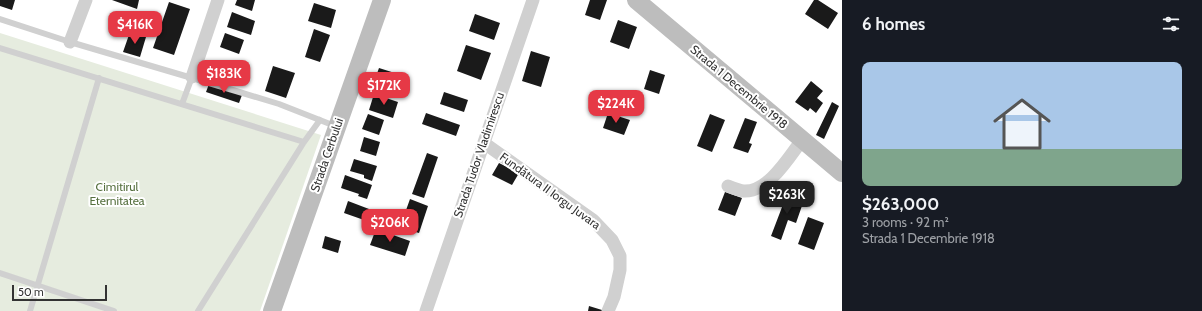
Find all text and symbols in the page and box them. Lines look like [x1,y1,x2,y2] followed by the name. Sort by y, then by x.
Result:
[107,11,163,45] pin: $416K
[1160,13,1182,35] icon: filters
[862,14,925,34] text: 6 homes
[117,16,153,32] text: $416K
[688,41,791,132] street label: Strada 1 Decembrie 1918
[196,60,252,94] pin: $183K
[206,65,242,81] text: $183K
[356,72,412,106] pin: $172K
[367,77,401,93] text: $172K
[986,88,1058,160] icon: home
[450,90,507,219] street label: Strada Tudor Vladimirescu
[588,90,644,124] pin: $224K
[597,95,635,111] text: $224K
[307,116,346,194] street label: Strada Cerbului
[497,149,604,232] street label: Fundătura II Iorgu Juvara
[89,179,145,208] park label: Cimitirul Eternitatea
[759,181,815,215] pin: $263K
[769,186,805,202] text: $263K
[862,194,939,214] text: $263,000
[362,209,418,243] pin: $206K
[370,214,410,230] text: $206K
[862,214,949,230] text: 3 rooms · 92 m²
[862,230,995,246] text: Strada 1 Decembrie 1918
[12,283,107,302] scale bar
[18,285,44,299] text: 50 m

